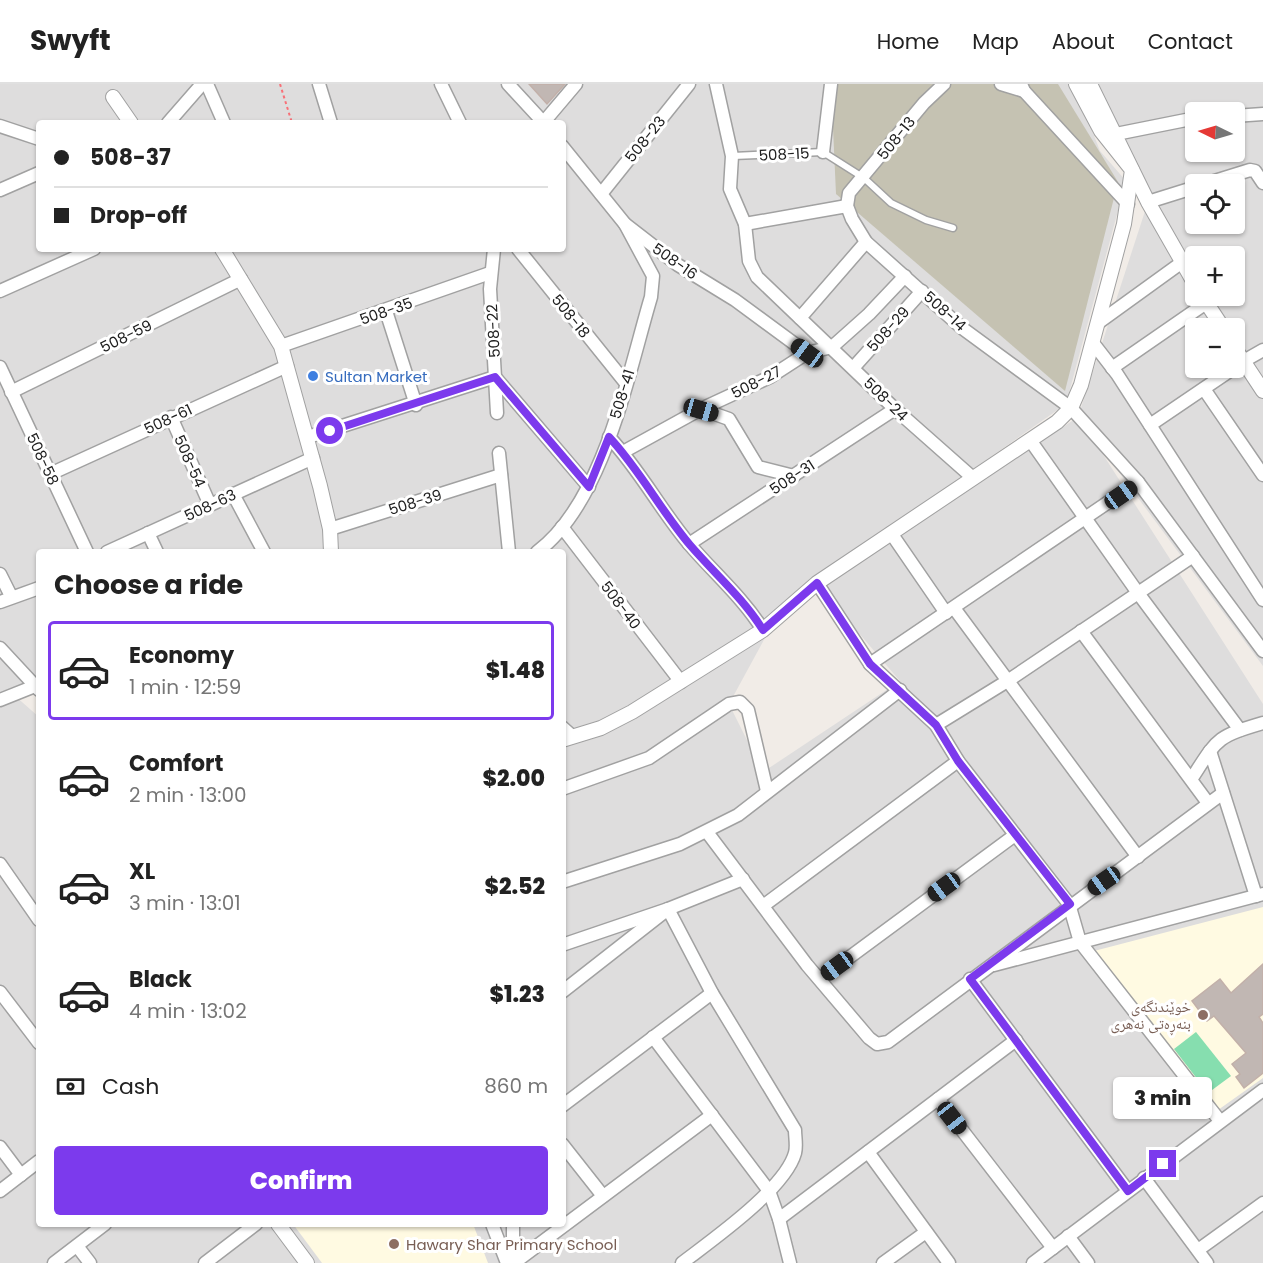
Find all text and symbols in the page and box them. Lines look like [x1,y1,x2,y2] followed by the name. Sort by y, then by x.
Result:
[30,21,111,60] text: Swyft
[877,27,939,56] text: Home
[972,27,1019,56] text: Map
[1052,27,1115,56] text: About
[1148,27,1233,56] text: Contact
[1185,102,1245,162] north arrow
[1185,102,1245,378] map controls
[620,111,670,167] street label: 508-23
[872,112,920,164] street label: 508-13
[90,142,171,173] text: 508-37
[758,142,810,166] street label: 508-15
[1185,174,1245,234] button: locate
[90,200,187,231] text: Drop-off
[648,238,702,284] street label: 508-16
[1185,246,1245,306] button: +
[919,286,971,336] street label: 508-14
[547,290,595,342] street label: 508-18
[357,292,415,330] street label: 508-35
[862,302,914,356] street label: 508-29
[481,304,505,358] street label: 508-22
[96,314,156,358] street label: 508-59
[1185,318,1245,378] button: −
[787,335,827,371] car
[727,361,785,403] street label: 508-27
[325,366,427,387] place label: Sultan Market
[605,367,639,421] street label: 508-41
[306,369,320,383] marker: Sultan Market
[859,372,913,426] street label: 508-24
[681,396,721,424] car
[140,399,196,439] street label: 508-61
[316,417,343,444] route start
[22,429,64,489] street label: 508-58
[169,431,211,491] street label: 508-54
[765,455,819,499] street label: 508-31
[1101,477,1141,513] car
[181,484,239,526] street label: 508-63
[386,484,444,520] street label: 508-39
[54,566,243,603] text: Choose a ride
[596,577,646,633] street label: 508-40
[129,640,234,671] text: Economy
[57,644,111,698] icon: car
[486,655,545,686] text: $1.48
[129,673,241,701] text: 1 min · 12:59
[129,748,223,779] text: Comfort
[57,752,111,806] icon: car
[482,763,545,794] text: $2.00
[129,781,247,809] text: 2 min · 13:00
[129,856,155,887] text: XL
[57,860,111,914] icon: car
[1084,863,1124,899] car
[924,869,964,905] car
[484,871,545,902] text: $2.52
[129,889,241,917] text: 3 min · 13:01
[817,948,857,984] car
[129,964,192,995] text: Black
[57,968,111,1022] icon: car
[489,979,545,1010] text: $1.23
[1110,996,1191,1036] place label: خوێندنگەی بنەڕەتی نەهری
[129,997,247,1025] text: 4 min · 13:02
[1196,1008,1210,1022] marker: خوێندنگەی بنەڕەتی نەهری
[54,1070,87,1103] icon: cash
[102,1071,159,1102] text: Cash
[484,1072,548,1100] text: 860 m
[1114,1077,1212,1119] callout: 3 min
[1134,1084,1191,1112] text: 3 min
[934,1098,970,1138] car
[54,1146,548,1215] button: Confirm
[1149,1150,1176,1177] route end
[406,1234,617,1255] place label: Hawary Shar Primary School
[387,1237,401,1251] marker: Hawary Shar Primary School

